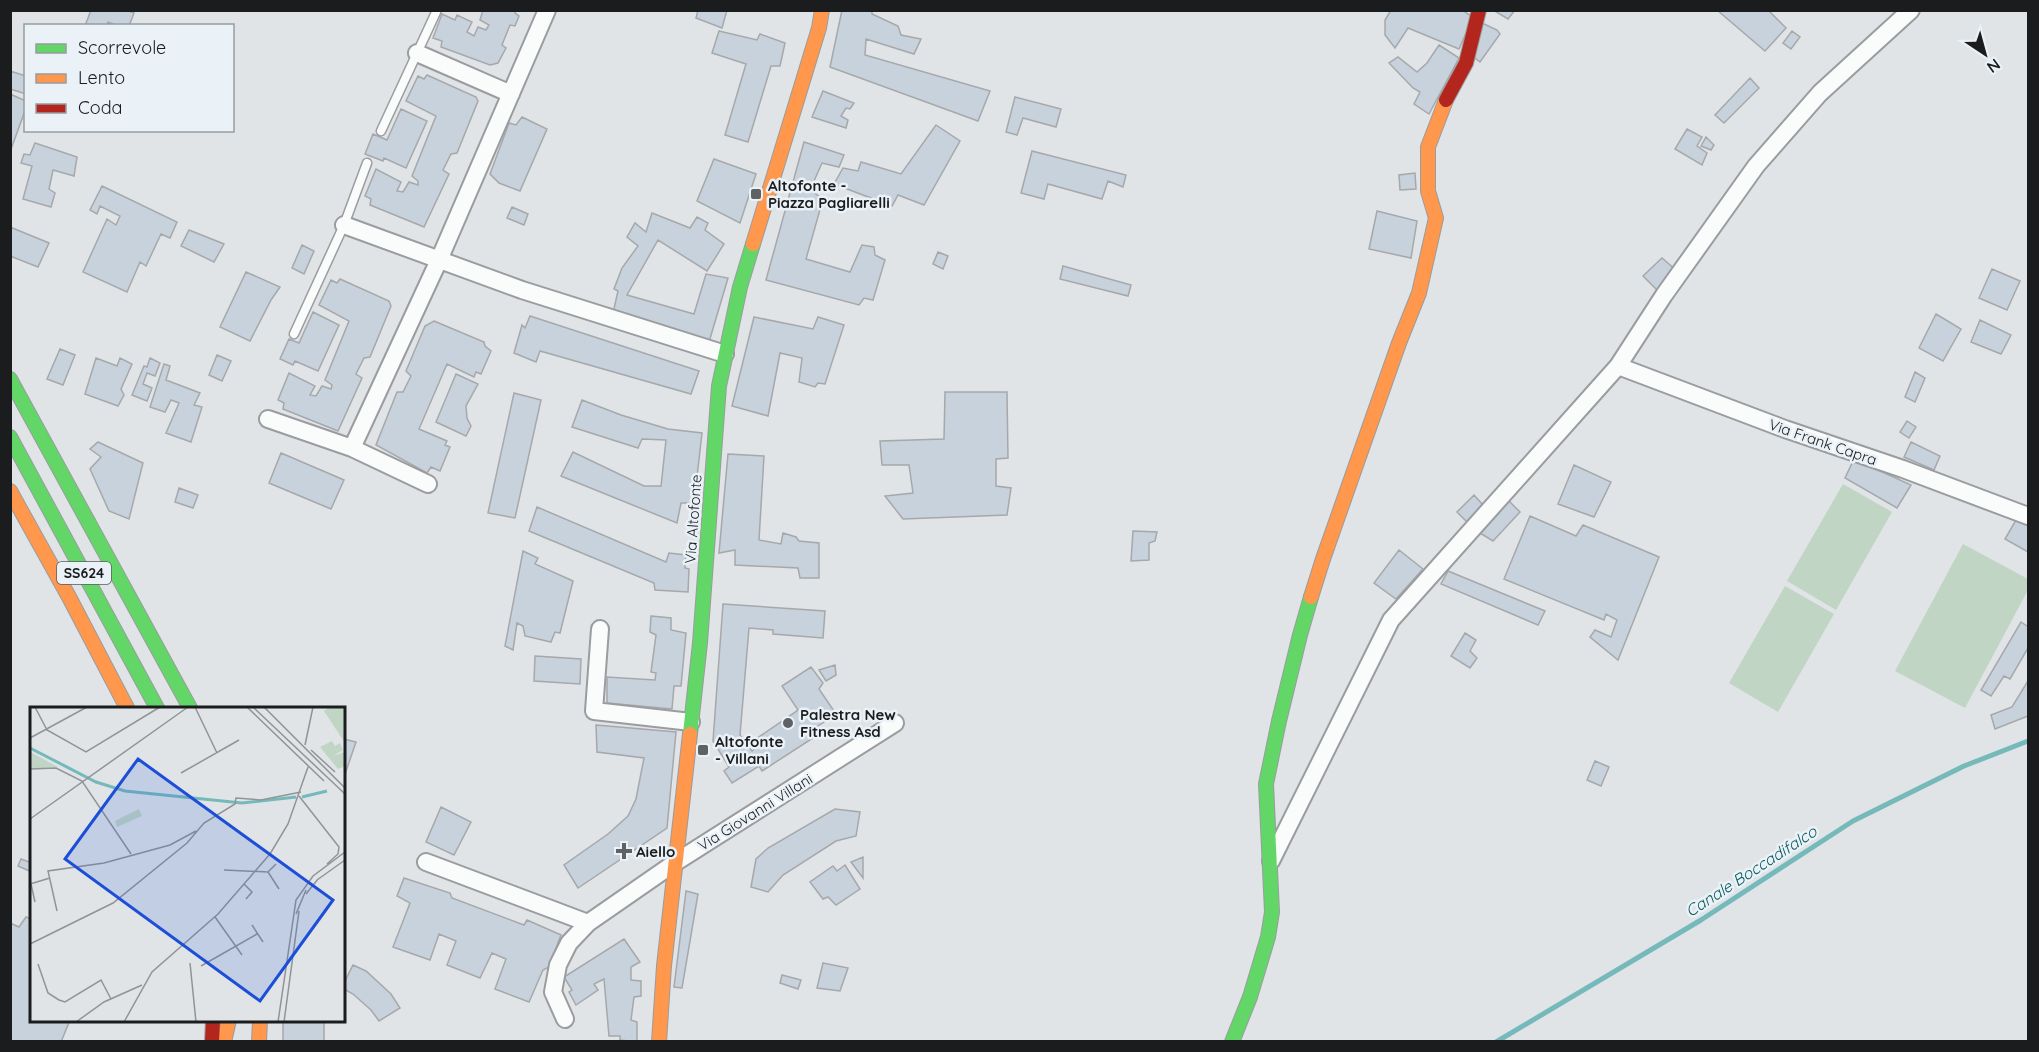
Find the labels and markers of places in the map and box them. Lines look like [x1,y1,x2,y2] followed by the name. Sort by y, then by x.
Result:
[768,176,890,212] place label: Altofonte - Piazza Pagliarelli
[749,187,763,201] marker: Altofonte - Piazza Pagliarelli
[800,705,896,741] place label: Palestra New Fitness Asd
[781,716,795,730] marker: Palestra New Fitness Asd
[715,732,783,768] place label: Altofonte - Villani
[696,743,710,757] marker: Altofonte - Villani
[636,842,675,861] place label: Aiello
[617,844,631,858] marker: Aiello

